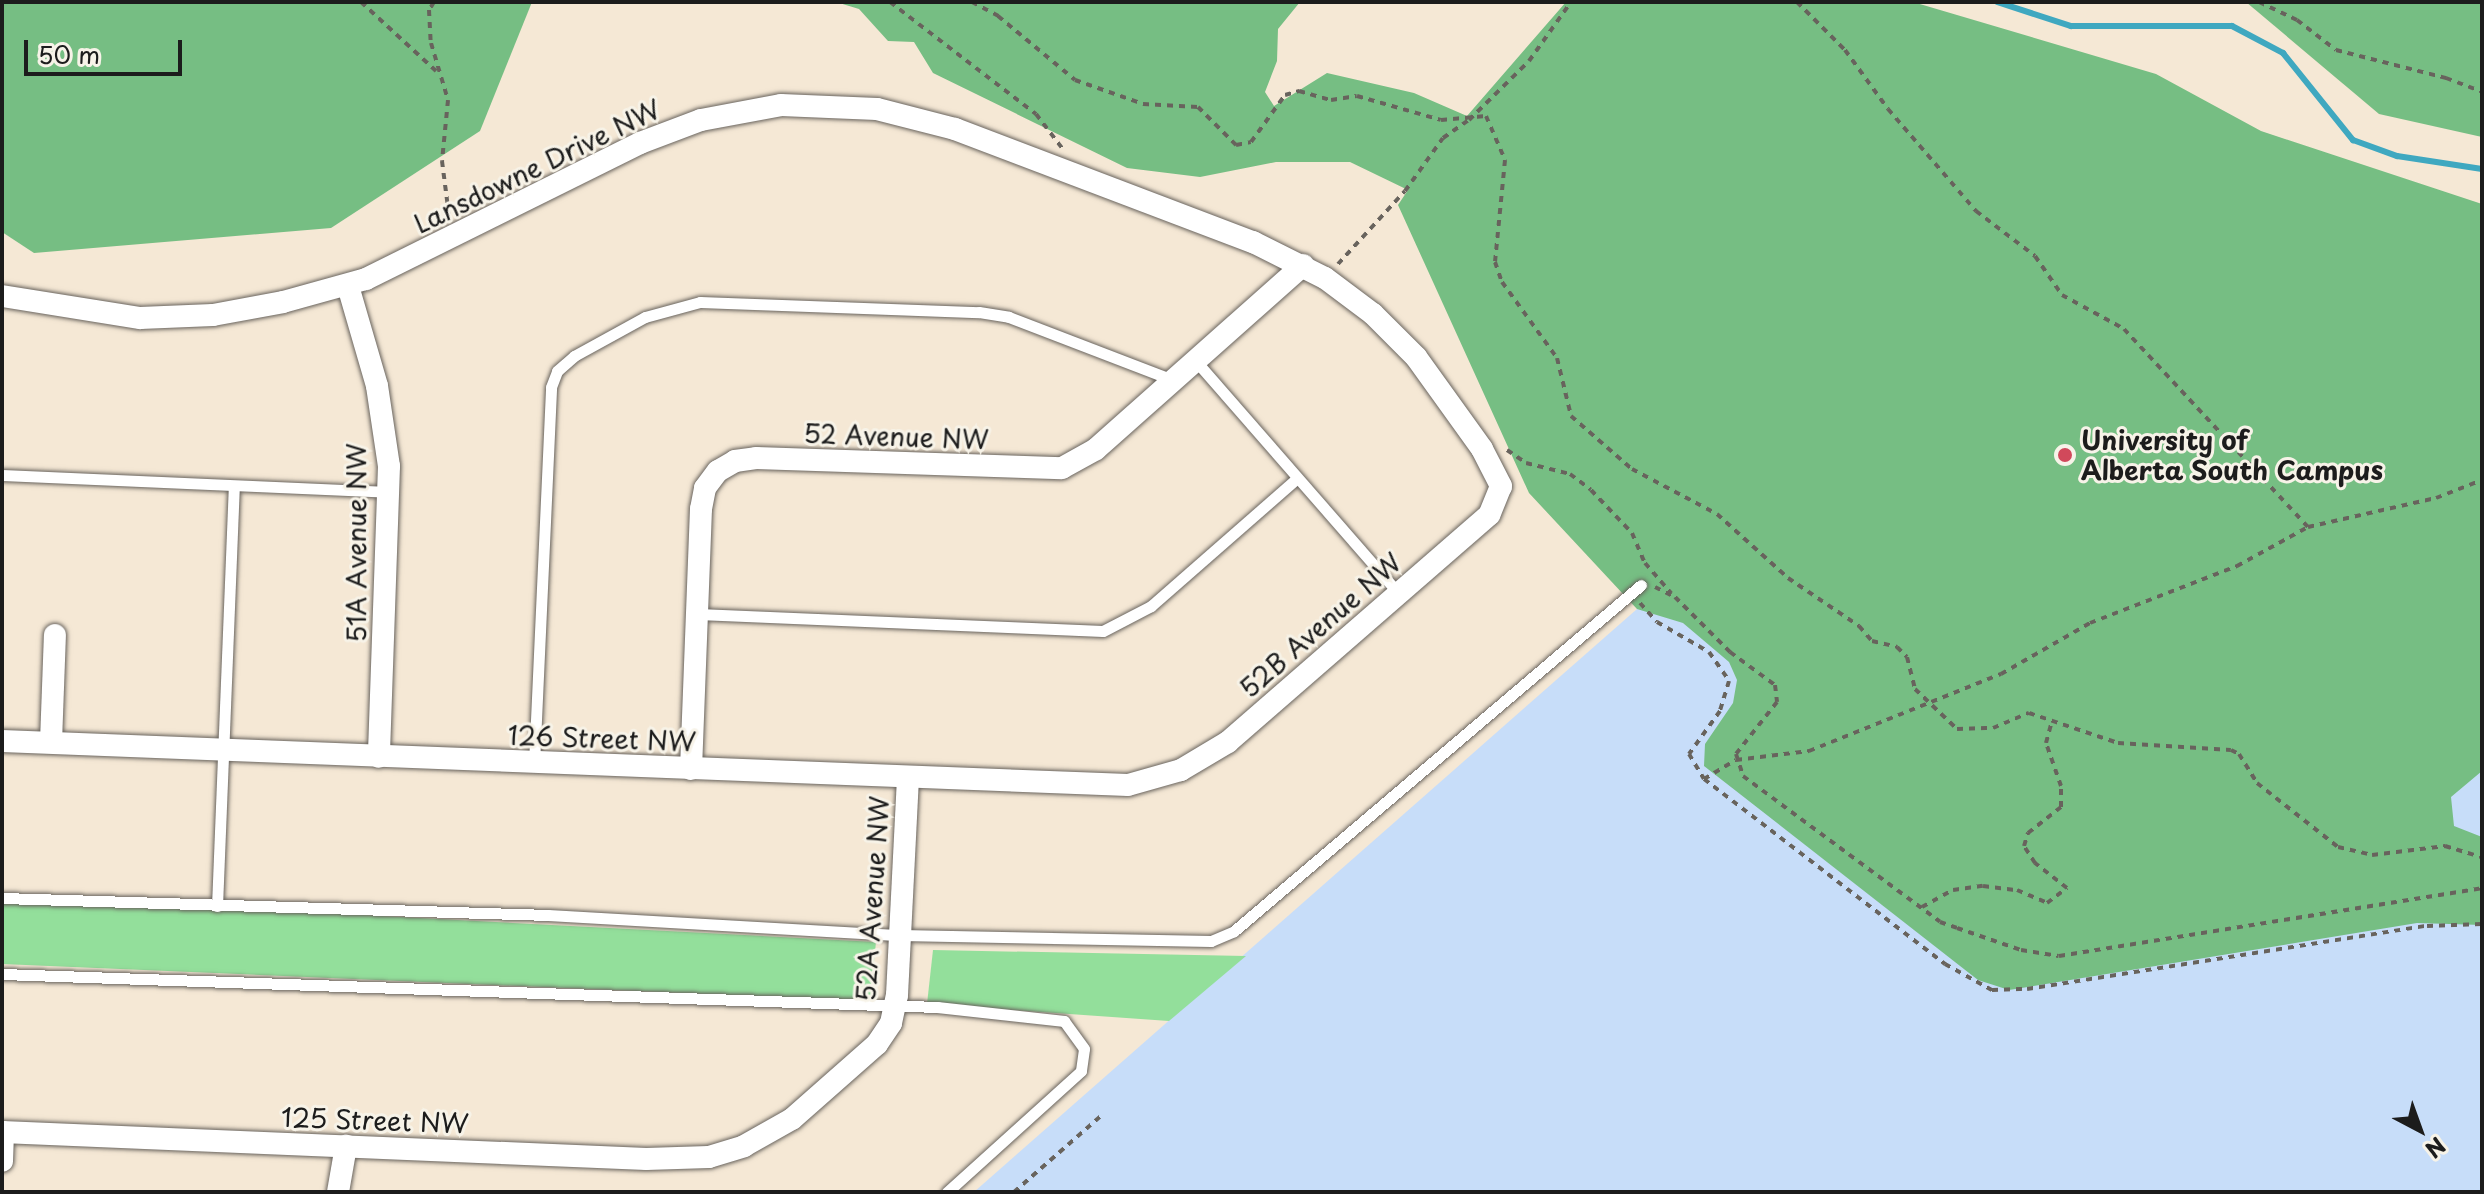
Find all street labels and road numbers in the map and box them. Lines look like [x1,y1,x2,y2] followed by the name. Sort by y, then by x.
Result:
[410,93,664,239] street label: Lansdowne Drive NW
[802,417,990,455] street label: 52 Avenue NW
[340,443,372,643] street label: 51A Avenue NW
[1233,546,1407,704] street label: 52B Avenue NW
[507,719,697,757] street label: 126 Street NW
[849,794,895,1004] street label: 52A Avenue NW
[281,1101,469,1139] street label: 125 Street NW

